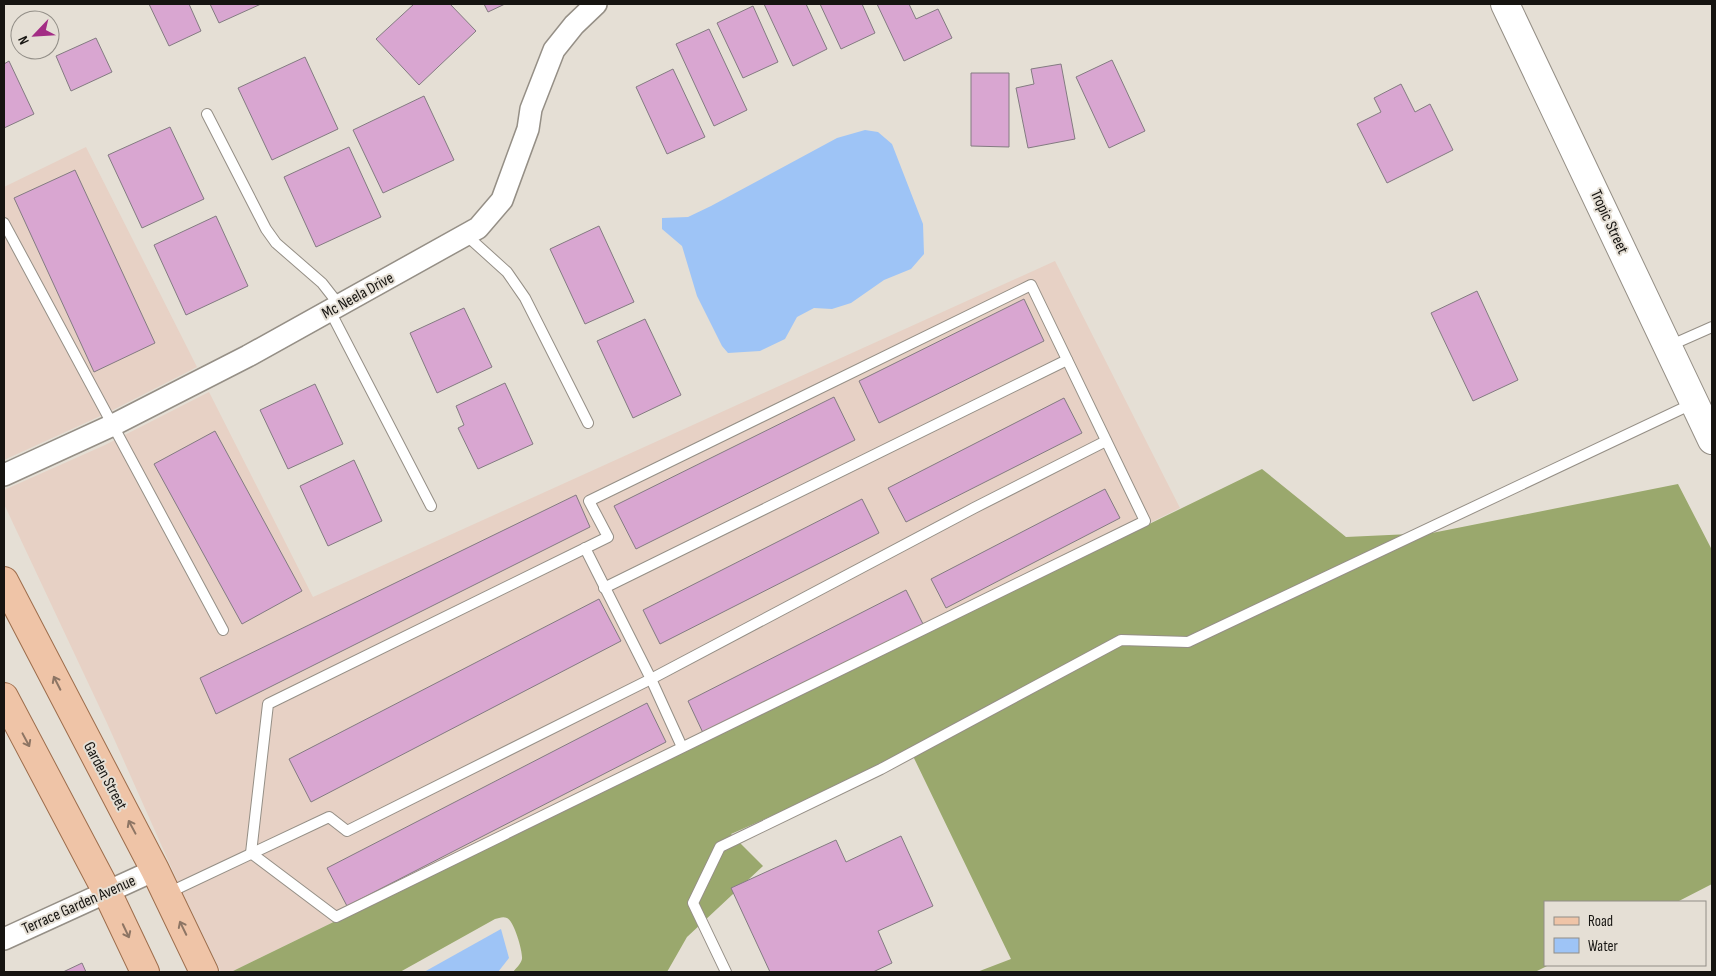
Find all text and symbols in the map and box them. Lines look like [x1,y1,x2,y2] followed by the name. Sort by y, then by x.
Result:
[10,10,60,60] north arrow
[14,33,33,47] text: N
[1586,187,1632,257] street label: Tropic Street
[319,269,397,323] street label: Mc Neela Drive
[52,676,62,691] one-way arrow
[22,733,32,747] one-way arrow
[79,739,131,814] street label: Garden Street
[127,820,137,835] one-way arrow
[19,871,139,939] street label: Terrace Garden Avenue
[1544,901,1706,966] legend
[1588,912,1613,931] text: Road
[178,921,187,936] one-way arrow
[121,923,131,938] one-way arrow
[1588,937,1619,956] text: Water

